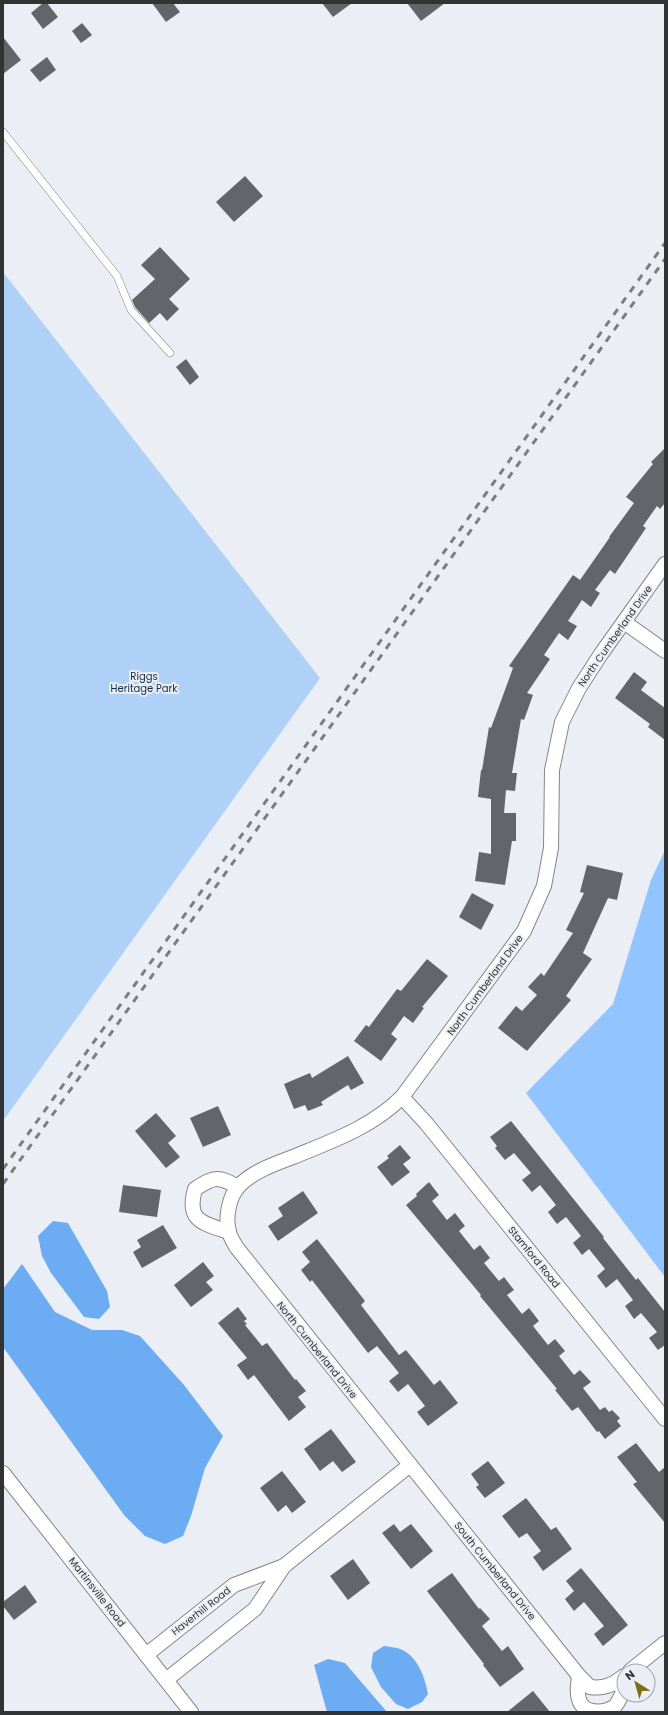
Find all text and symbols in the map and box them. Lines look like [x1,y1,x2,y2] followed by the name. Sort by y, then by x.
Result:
[574,582,656,690] street label: North Cumberland Drive
[111,669,178,696] park label: Riggs Heritage Park
[443,932,527,1038] street label: North Cumberland Drive
[504,1223,564,1291] street label: Stamford Road
[273,1298,361,1402] street label: North Cumberland Drive
[451,1519,539,1623] street label: South Cumberland Drive
[65,1554,129,1630] street label: Martinsville Road
[168,1583,234,1639] street label: Haverhill Road
[616,1663,656,1703] north arrow
[622,1666,638,1684] text: N

